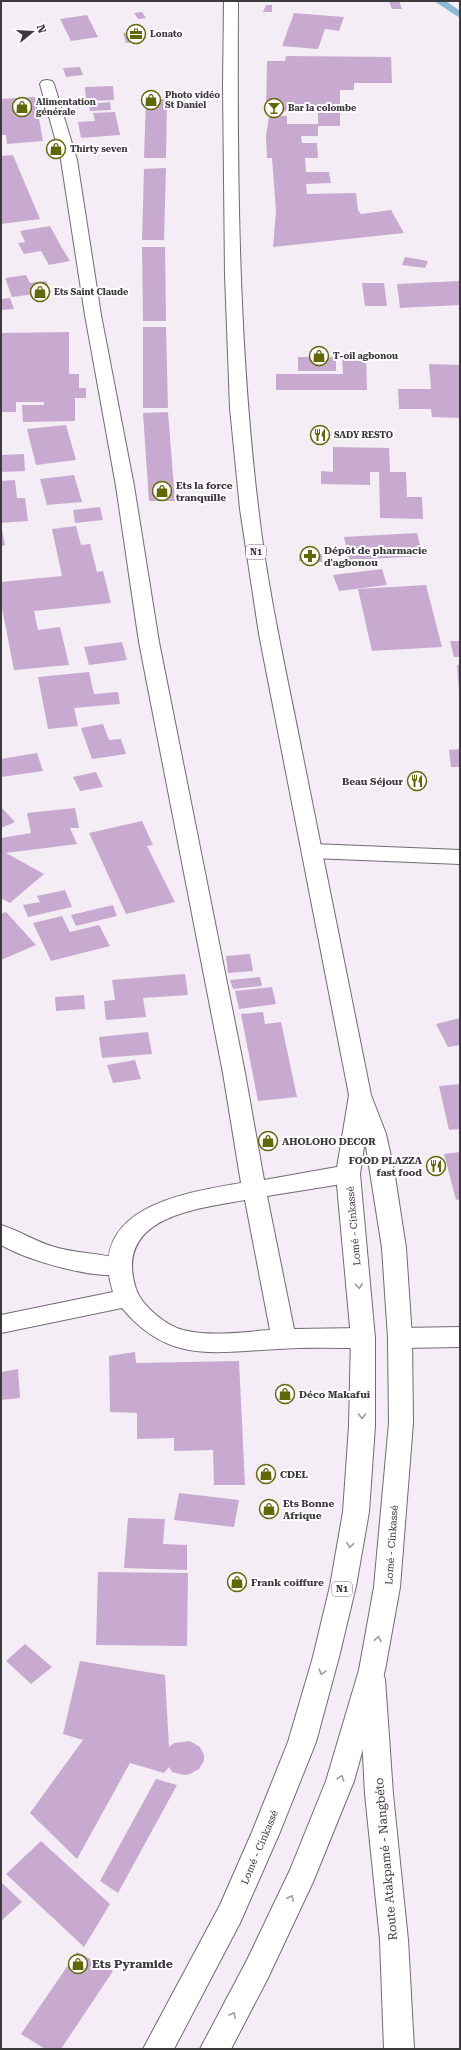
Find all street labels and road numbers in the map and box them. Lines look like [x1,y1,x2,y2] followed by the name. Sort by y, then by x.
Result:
[246,545,266,559] road number: N1
[345,1185,362,1266] street label: Lomé - Cinkassé
[383,1504,400,1585] street label: Lomé - Cinkassé
[332,1582,352,1596] road number: N1
[372,1777,400,1941] street label: Route Atakpamé - Nangbéto
[239,1808,280,1886] street label: Lomé - Cinkassé

